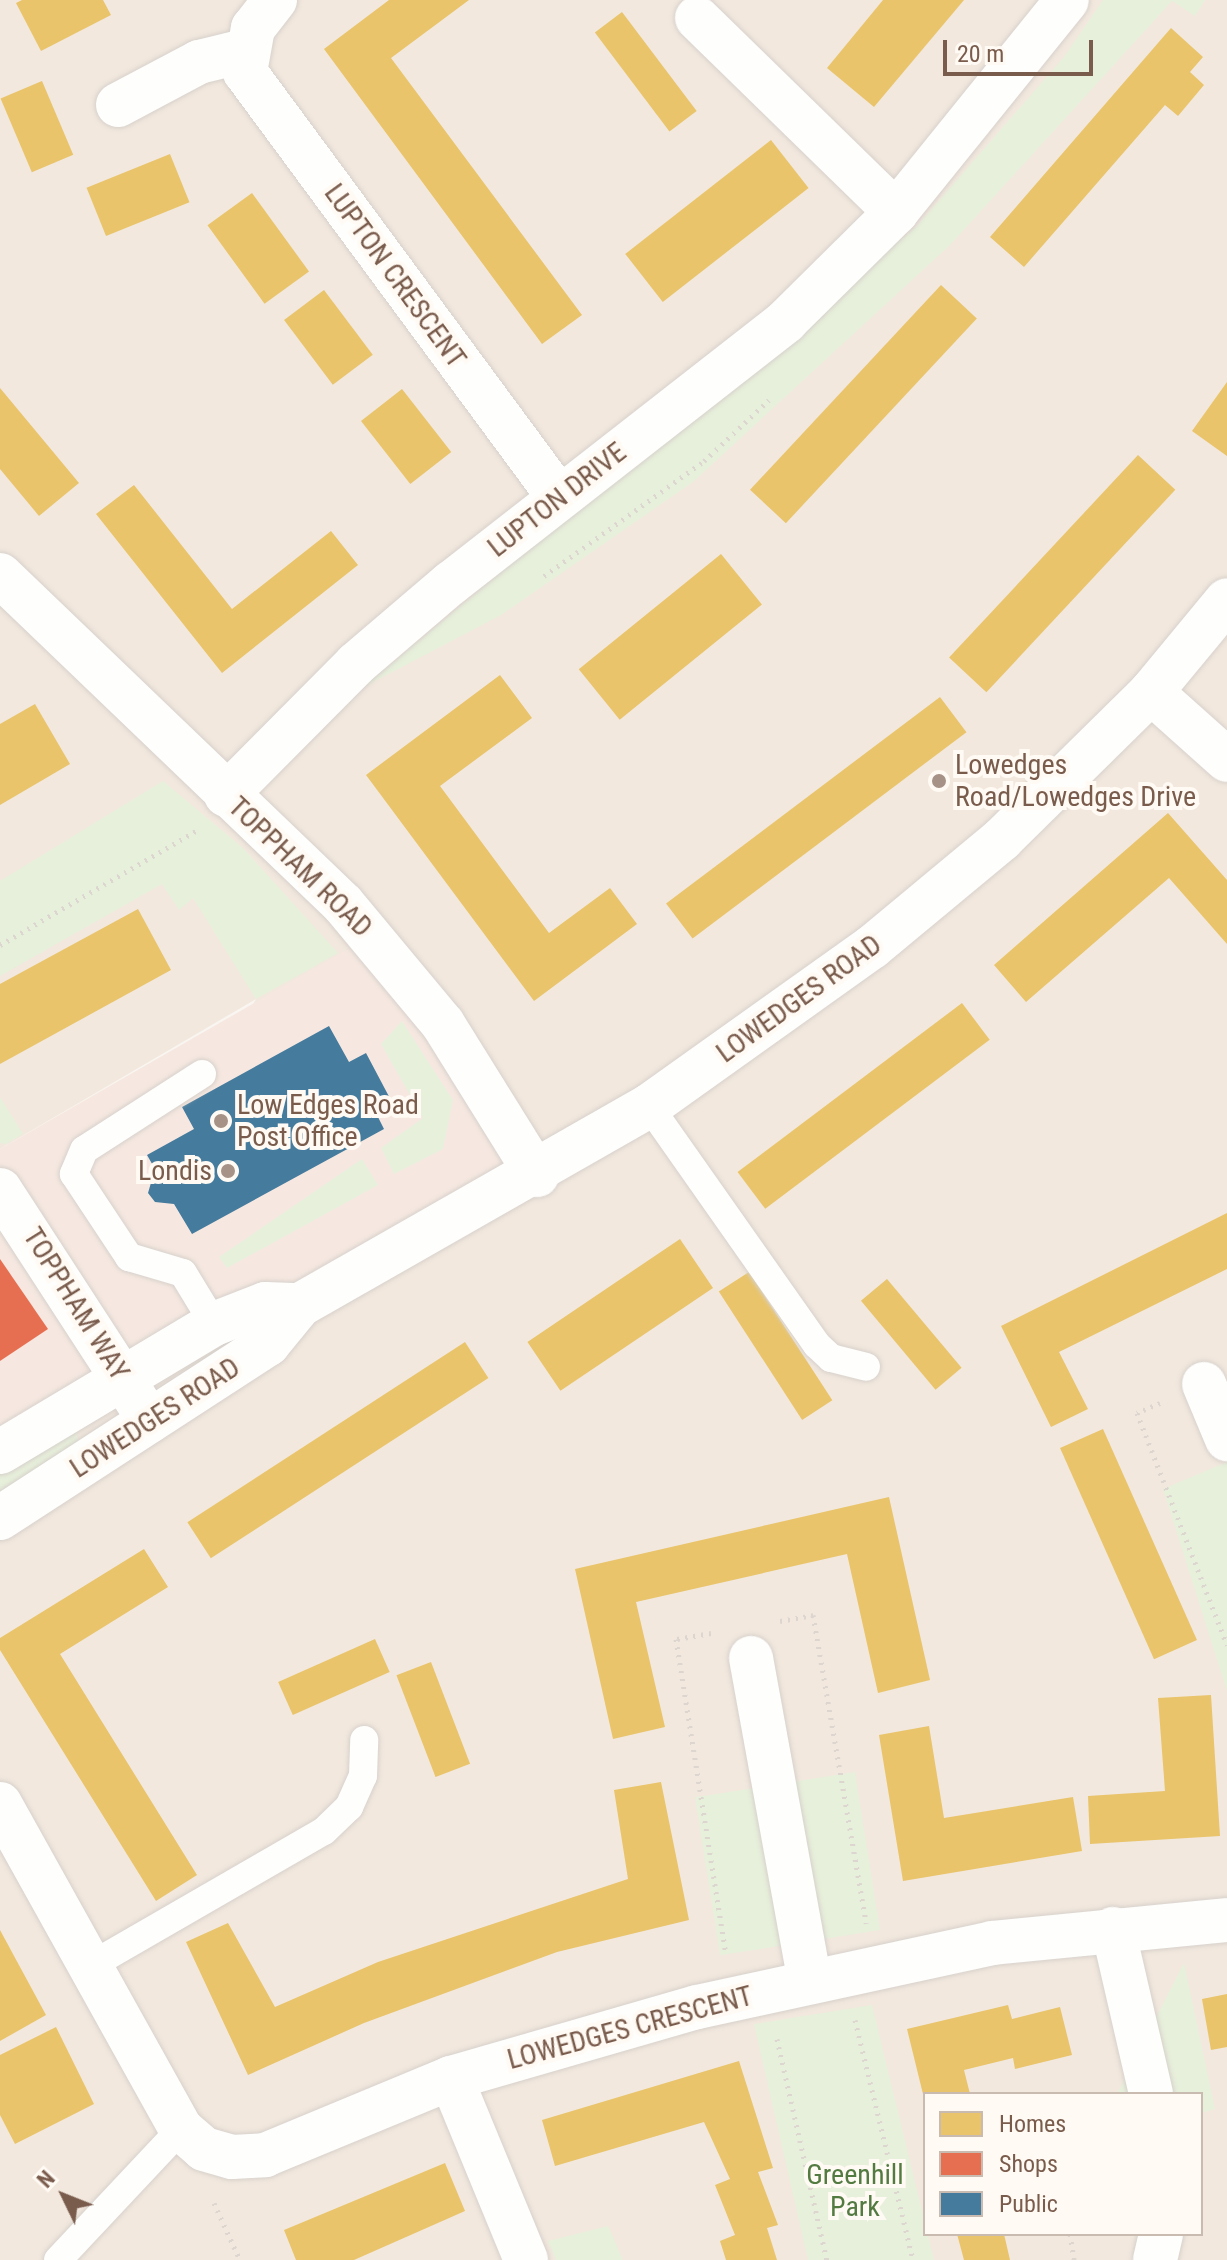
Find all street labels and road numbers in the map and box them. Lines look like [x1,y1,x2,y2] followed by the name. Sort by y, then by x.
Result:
[317,177,473,375] street label: LUPTON CRESCENT
[481,436,633,564] street label: LUPTON DRIVE
[221,790,379,944] street label: TOPPHAM ROAD
[710,928,888,1070] street label: LOWEDGES ROAD
[16,1221,136,1387] street label: TOPPHAM WAY
[64,1351,246,1485] street label: LOWEDGES ROAD
[504,1979,756,2077] street label: LOWEDGES CRESCENT

